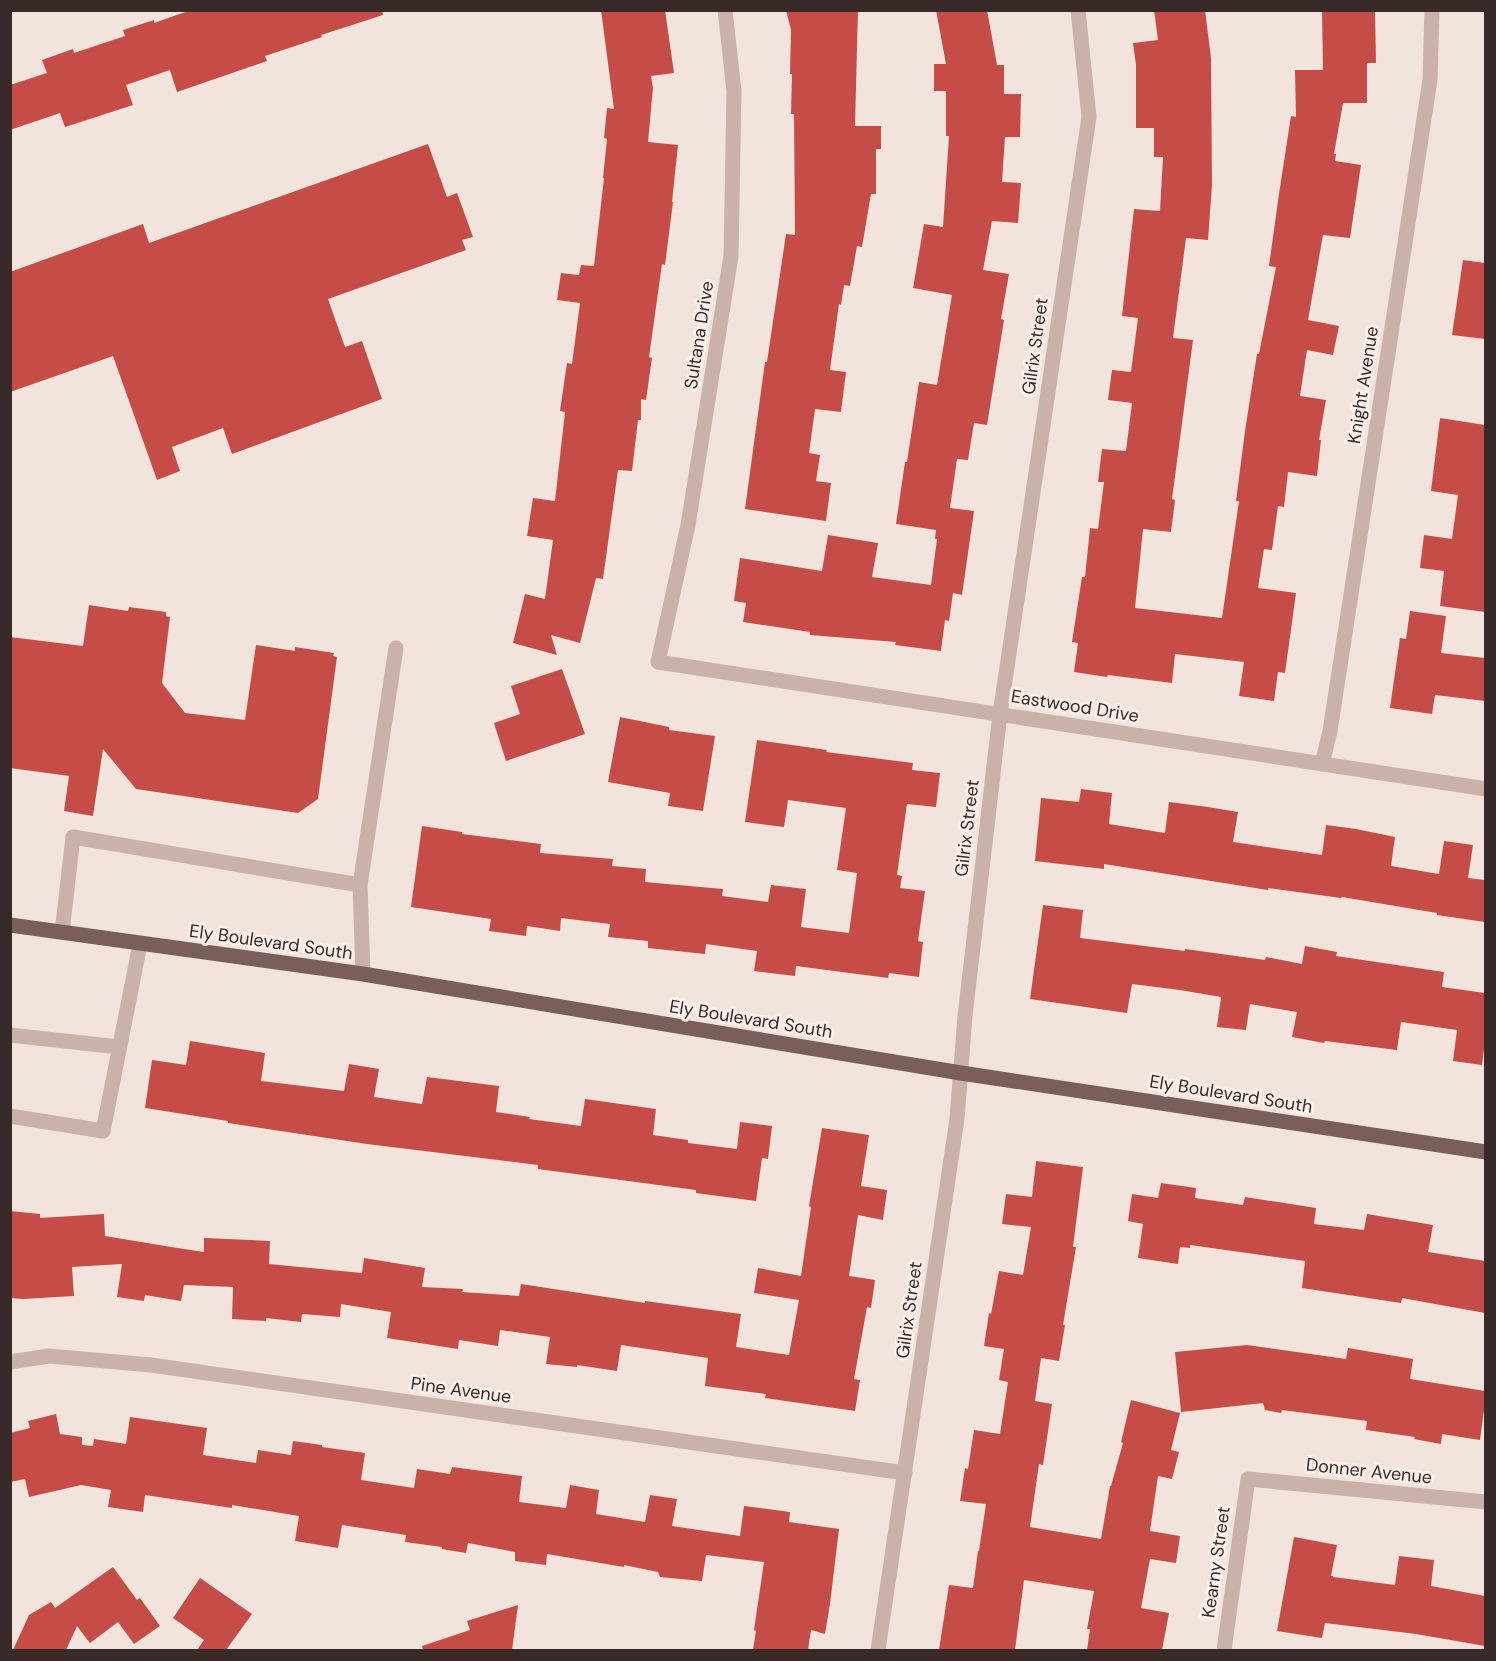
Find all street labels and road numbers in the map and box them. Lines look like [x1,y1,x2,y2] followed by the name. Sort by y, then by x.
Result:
[679,279,719,391] street label: Sultana Drive
[1016,296,1054,396] street label: Gilrix Street
[1342,325,1384,445] street label: Knight Avenue
[1009,684,1141,728] street label: Eastwood Drive
[949,778,985,878] street label: Gilrix Street
[188,919,354,965] street label: Ely Boulevard South
[668,994,834,1044] street label: Ely Boulevard South
[1148,1069,1314,1119] street label: Ely Boulevard South
[890,1260,928,1360] street label: Gilrix Street
[409,1371,513,1409] street label: Pine Avenue
[1305,1452,1433,1490] street label: Donner Avenue
[1196,1505,1236,1619] street label: Kearny Street

